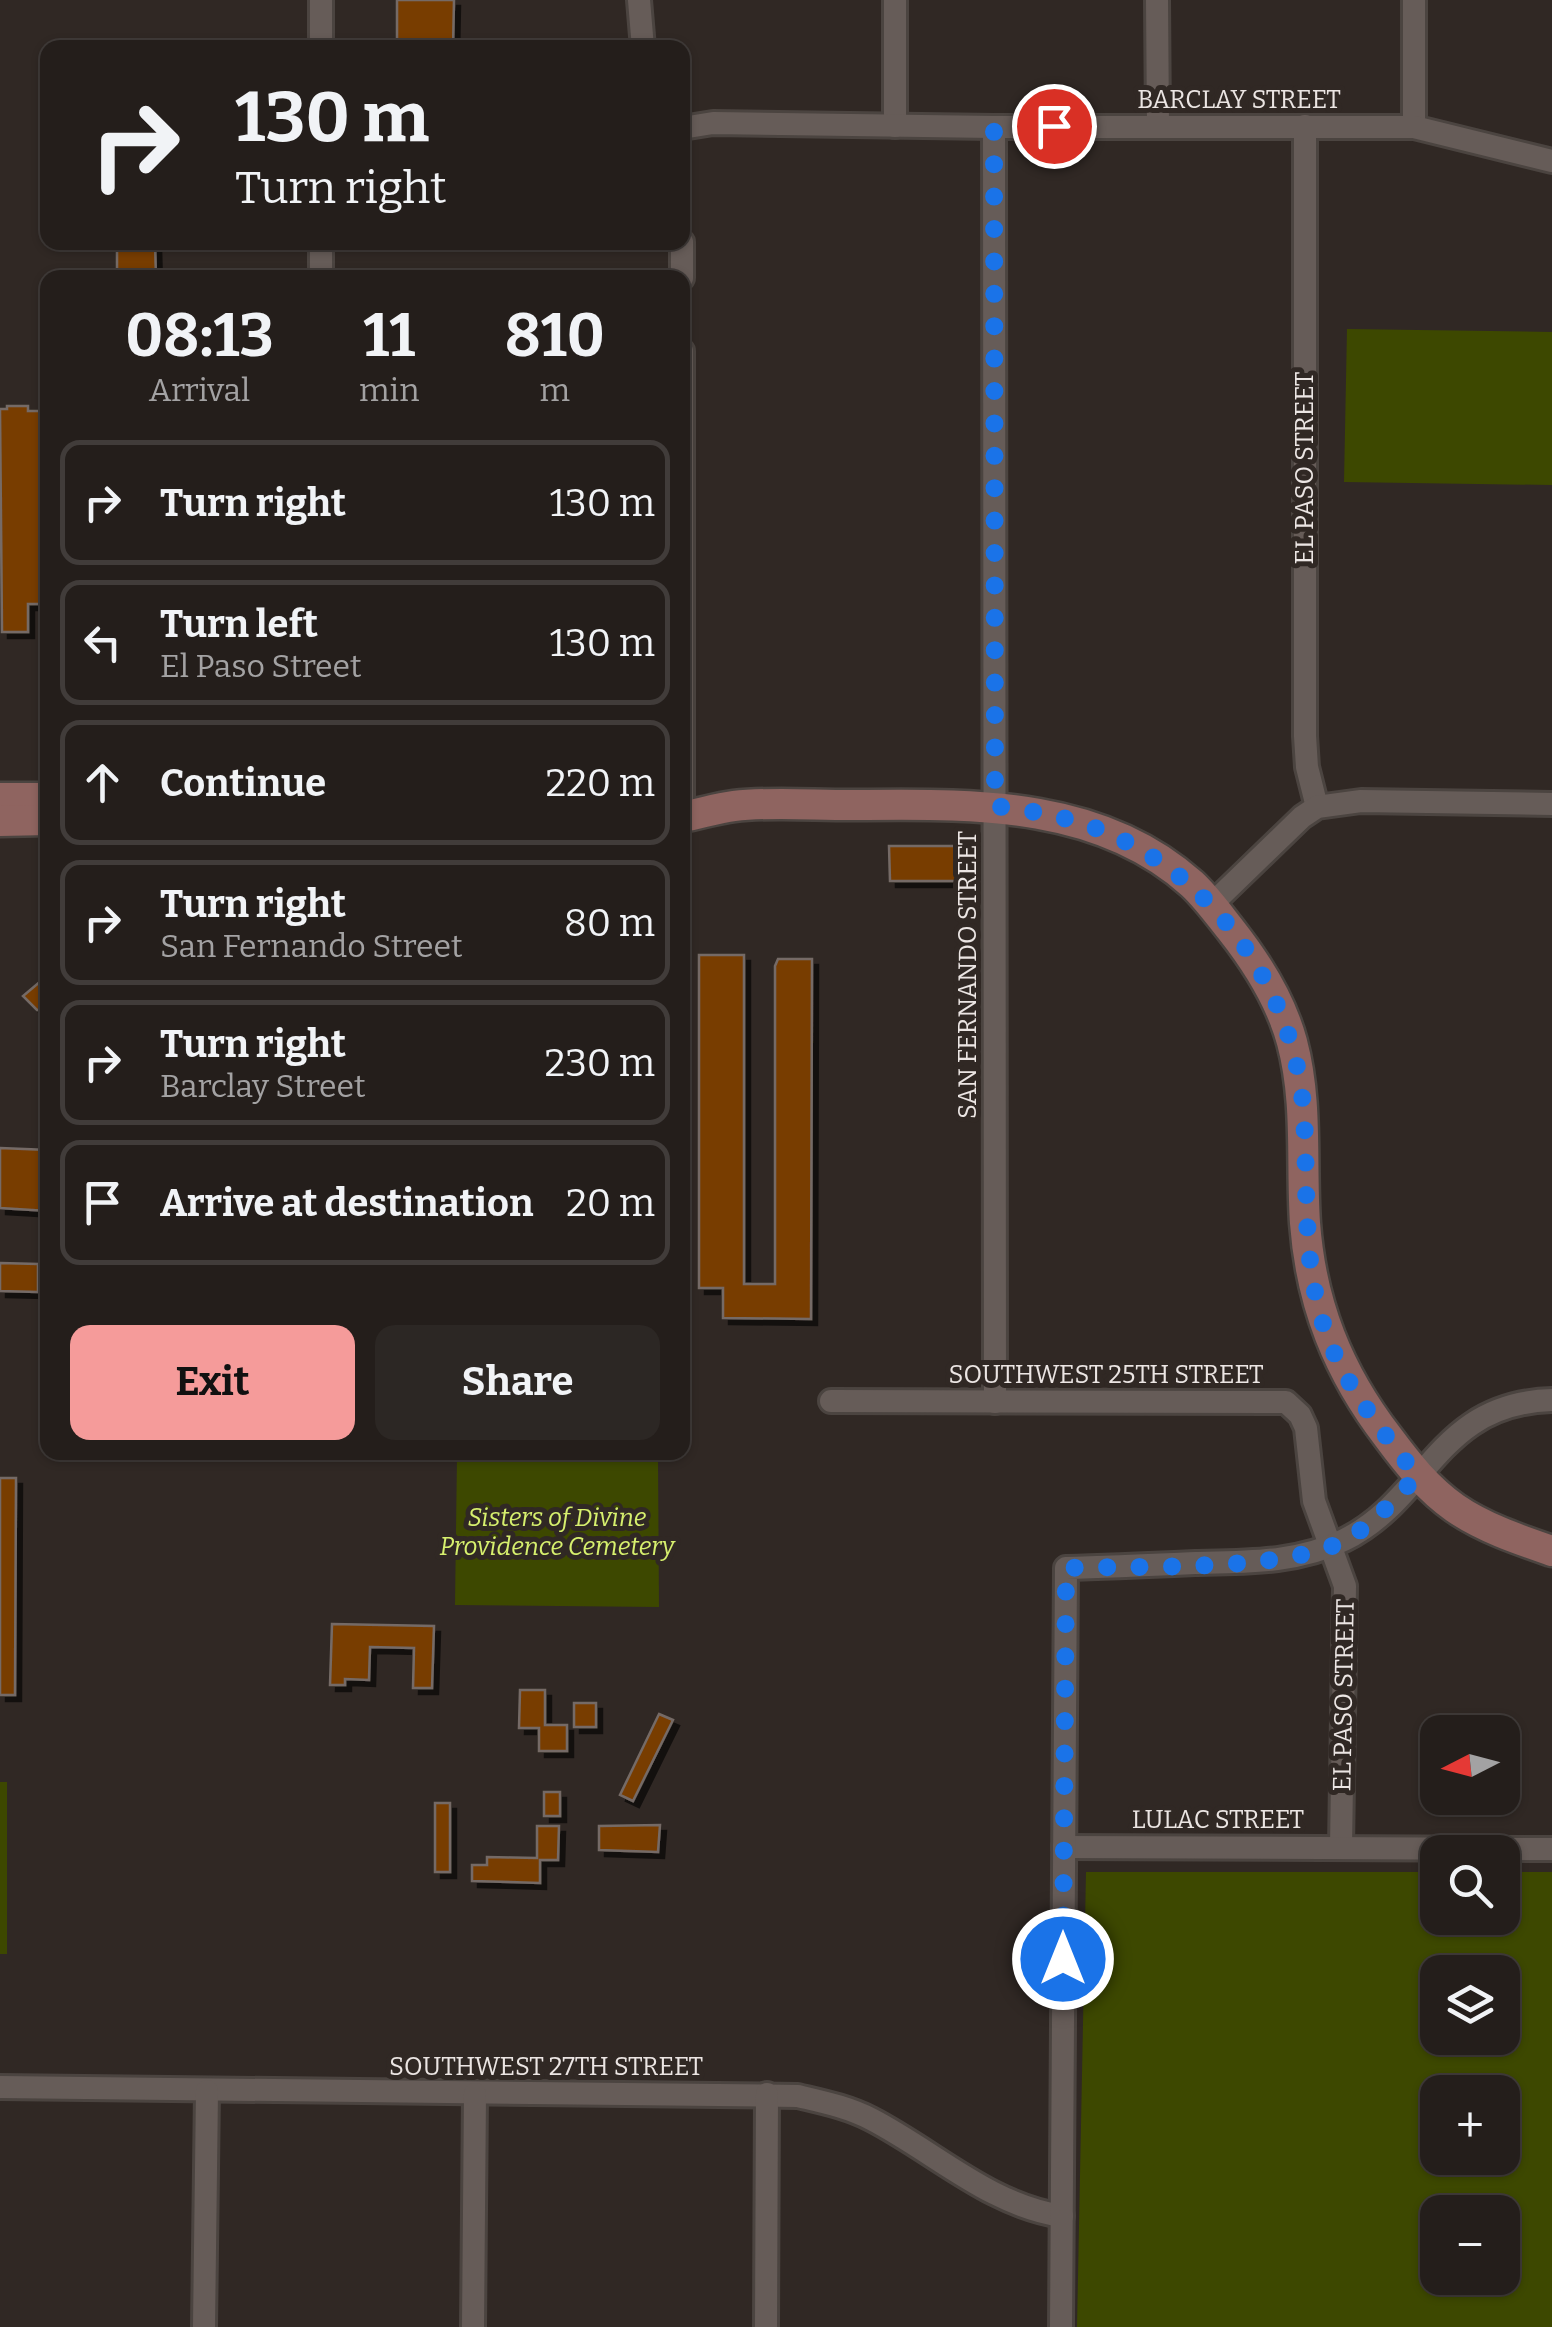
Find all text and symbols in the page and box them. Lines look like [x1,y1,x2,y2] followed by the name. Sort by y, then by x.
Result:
[235,76,429,160] text: 130 m
[70,80,200,210] icon: right
[1012,84,1097,169] pin
[1137,85,1341,115] street label: BARCLAY STREET
[1027,99,1082,154] icon: arrive
[235,161,447,215] text: Turn right
[125,300,274,372] text: 08:13
[363,300,415,372] text: 11
[505,300,605,372] text: 810
[149,371,250,409] text: Arrival
[359,371,419,409] text: min
[539,371,570,409] text: m
[1290,372,1320,564] street label: EL PASO STREET
[75,475,130,530] icon: right
[160,480,346,526] text: Turn right
[550,480,655,526] text: 130 m
[160,601,318,647] text: Turn left
[75,615,130,670] icon: left
[550,620,655,666] text: 130 m
[160,647,362,685] text: El Paso Street
[75,755,130,810] icon: ahead
[160,760,326,806] text: Continue
[545,760,655,806] text: 220 m
[953,831,983,1119] street label: SAN FERNANDO STREET
[160,881,346,927] text: Turn right
[75,895,130,950] icon: right
[564,900,655,946] text: 80 m
[160,927,462,965] text: San Fernando Street
[160,1021,346,1067] text: Turn right
[75,1035,130,1090] icon: right
[544,1040,655,1086] text: 230 m
[160,1067,366,1105] text: Barclay Street
[75,1175,130,1230] icon: arrive
[160,1180,533,1226] text: Arrive at destination
[566,1180,655,1226] text: 20 m
[70,1325,355,1440] button: Exit
[375,1325,660,1440] button: Share
[948,1360,1264,1390] street label: SOUTHWEST 25TH STREET
[439,1503,676,1562] park label: Sisters of Divine Providence Cemetery
[1327,1598,1361,1792] street label: EL PASO STREET
[1420,1715,1520,1815] north arrow
[1420,1715,1520,2295] map controls
[1132,1805,1304,1835] street label: LULAC STREET
[1420,1835,1520,1935] button: search
[1011,1907,1115,2011] position arrow
[1420,1955,1520,2055] button: layers
[389,2052,703,2082] street label: SOUTHWEST 27TH STREET
[1420,2075,1520,2175] button: +
[1420,2195,1520,2295] button: −

